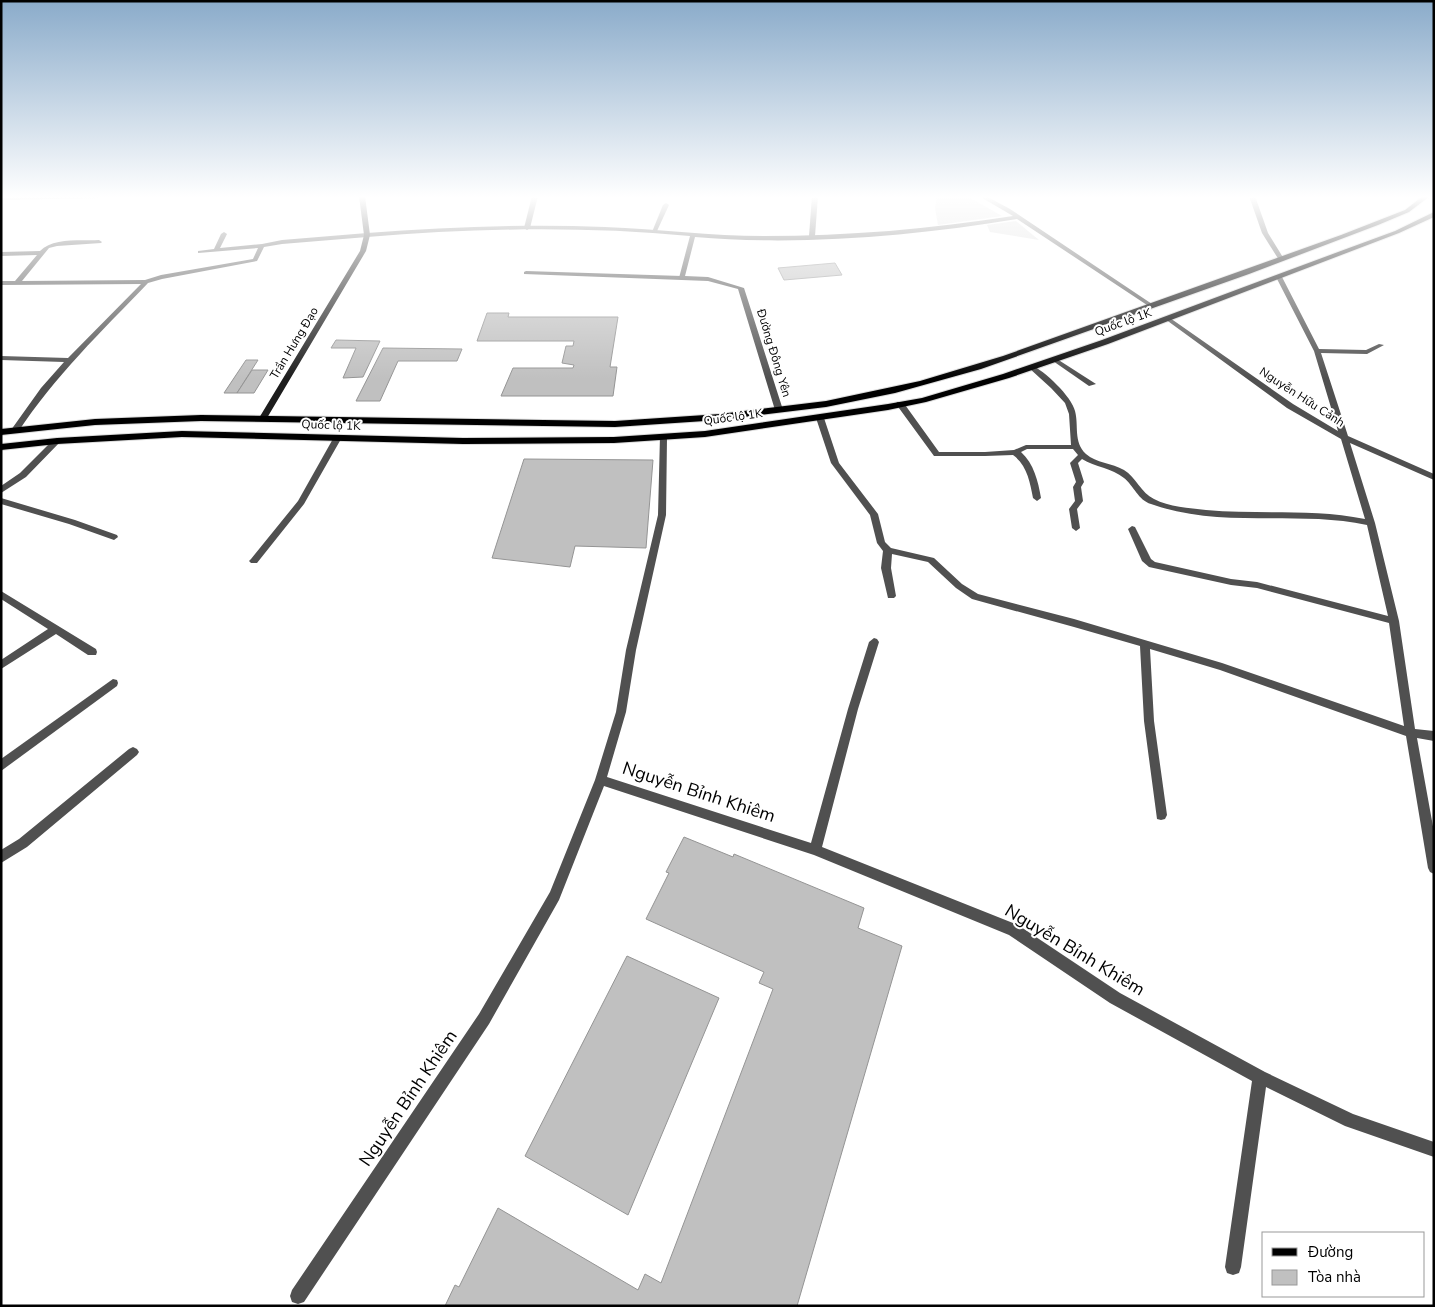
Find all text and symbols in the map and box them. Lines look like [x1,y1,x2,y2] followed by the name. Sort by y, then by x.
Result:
[266,304,322,382] street label: Trần Hưng Đạo
[1092,304,1154,340] street label: Quốc lộ 1K
[753,306,795,399] street label: Đường Đông Yên
[1256,363,1348,431] street label: Nguyễn Hữu Cảnh
[703,405,764,429] street label: Quốc lộ 1K
[301,416,361,434] street label: Quốc lộ 1K
[619,756,779,828] street label: Nguyễn Bỉnh Khiêm
[1000,899,1150,1001] street label: Nguyễn Bỉnh Khiêm
[353,1025,463,1171] street label: Nguyễn Bỉnh Khiêm
[1262,1232,1425,1297] legend
[1307,1242,1353,1262] text: Đường
[1308,1267,1361,1287] text: Tòa nhà

